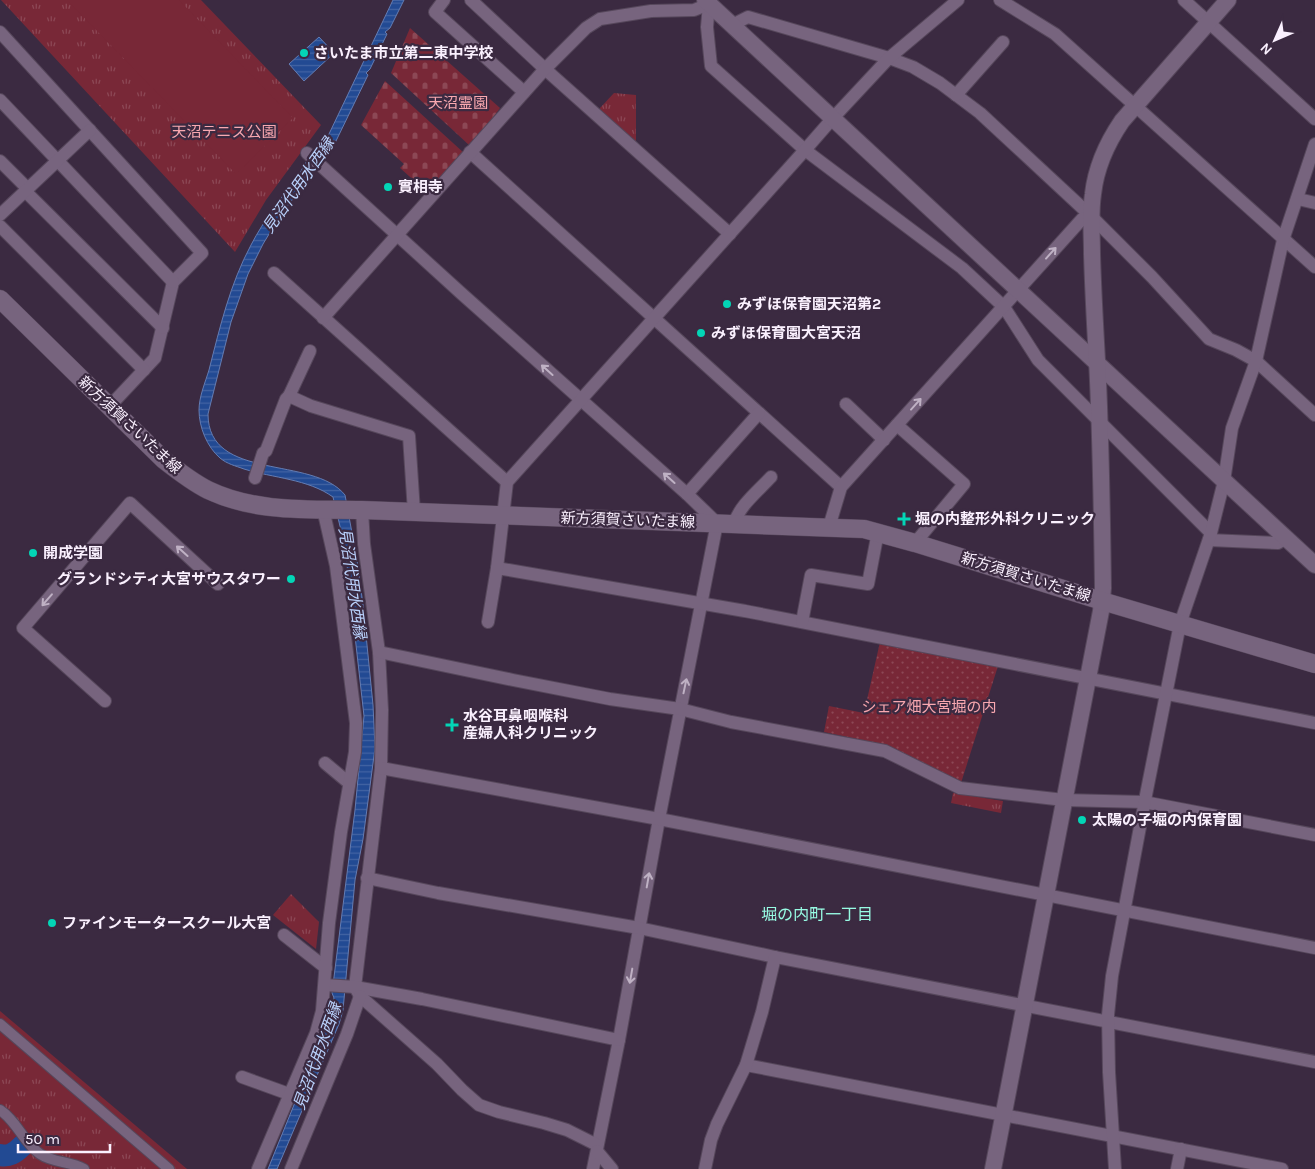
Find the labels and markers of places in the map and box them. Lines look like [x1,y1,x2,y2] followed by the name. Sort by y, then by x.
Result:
[314,44,494,62] place label: さいたま市立第二東中学校
[298,47,310,59] marker: さいたま市立第二東中学校
[398,178,443,196] place label: 實相寺
[382,181,394,193] marker: 實相寺
[737,295,881,313] place label: みずほ保育園天沼第2
[721,298,733,310] marker: みずほ保育園天沼第2
[711,324,861,342] place label: みずほ保育園大宮天沼
[695,327,707,339] marker: みずほ保育園大宮天沼
[915,510,1095,528] place label: 堀の内整形外科クリニック
[897,512,911,526] marker: 堀の内整形外科クリニック
[43,544,103,562] place label: 開成学園
[27,547,39,559] marker: 開成学園
[57,570,281,588] place label: グランドシティ大宮サウスタワー
[285,573,297,585] marker: グランドシティ大宮サウスタワー
[463,707,598,742] place label: 水谷耳鼻咽喉科 産婦人科クリニック
[445,718,459,732] marker: 水谷耳鼻咽喉科 産婦人科クリニック
[1092,811,1242,829] place label: 太陽の子堀の内保育園
[1076,814,1088,826] marker: 太陽の子堀の内保育園
[62,914,271,932] place label: ファインモータースクール大宮
[46,917,58,929] marker: ファインモータースクール大宮

